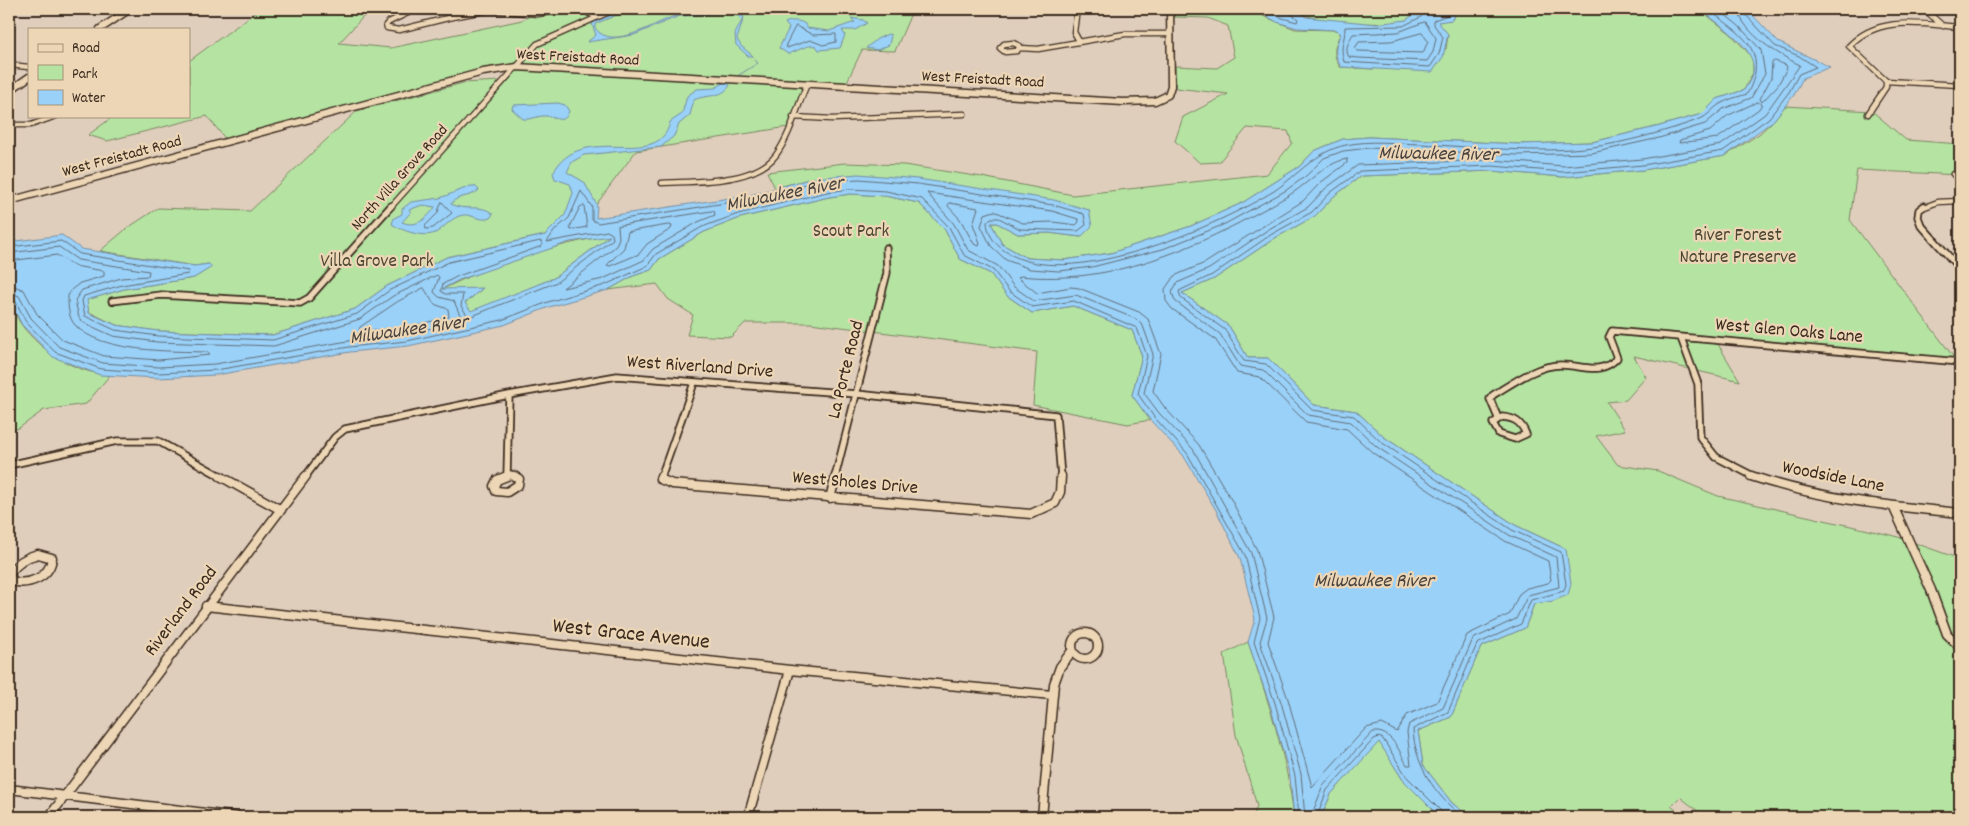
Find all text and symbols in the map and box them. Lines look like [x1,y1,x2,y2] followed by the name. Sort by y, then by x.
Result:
[28,28,190,118] legend
[72,38,100,60] text: Road
[516,43,640,73] street label: West Freistadt Road
[72,64,98,86] text: Park
[921,65,1045,95] street label: West Freistadt Road
[72,88,106,110] text: Water
[346,120,454,236] street label: North Villa Grove Road
[60,130,184,184] street label: West Freistadt Road
[1378,140,1500,170] water label: Milwaukee River
[724,169,849,220] water label: Milwaukee River
[813,219,889,246] park label: Scout Park
[1680,223,1796,272] park label: River Forest Nature Preserve
[320,249,434,276] park label: Villa Grove Park
[348,308,473,353] water label: Milwaukee River
[1714,312,1864,352] street label: West Glen Oaks Lane
[822,318,872,422] street label: La Porte Road
[626,349,774,387] street label: West Riverland Drive
[1780,455,1886,501] street label: Woodside Lane
[791,465,919,503] street label: West Sholes Drive
[139,561,225,663] street label: Riverland Road
[1314,568,1436,596] water label: Milwaukee River
[551,611,711,659] street label: West Grace Avenue

